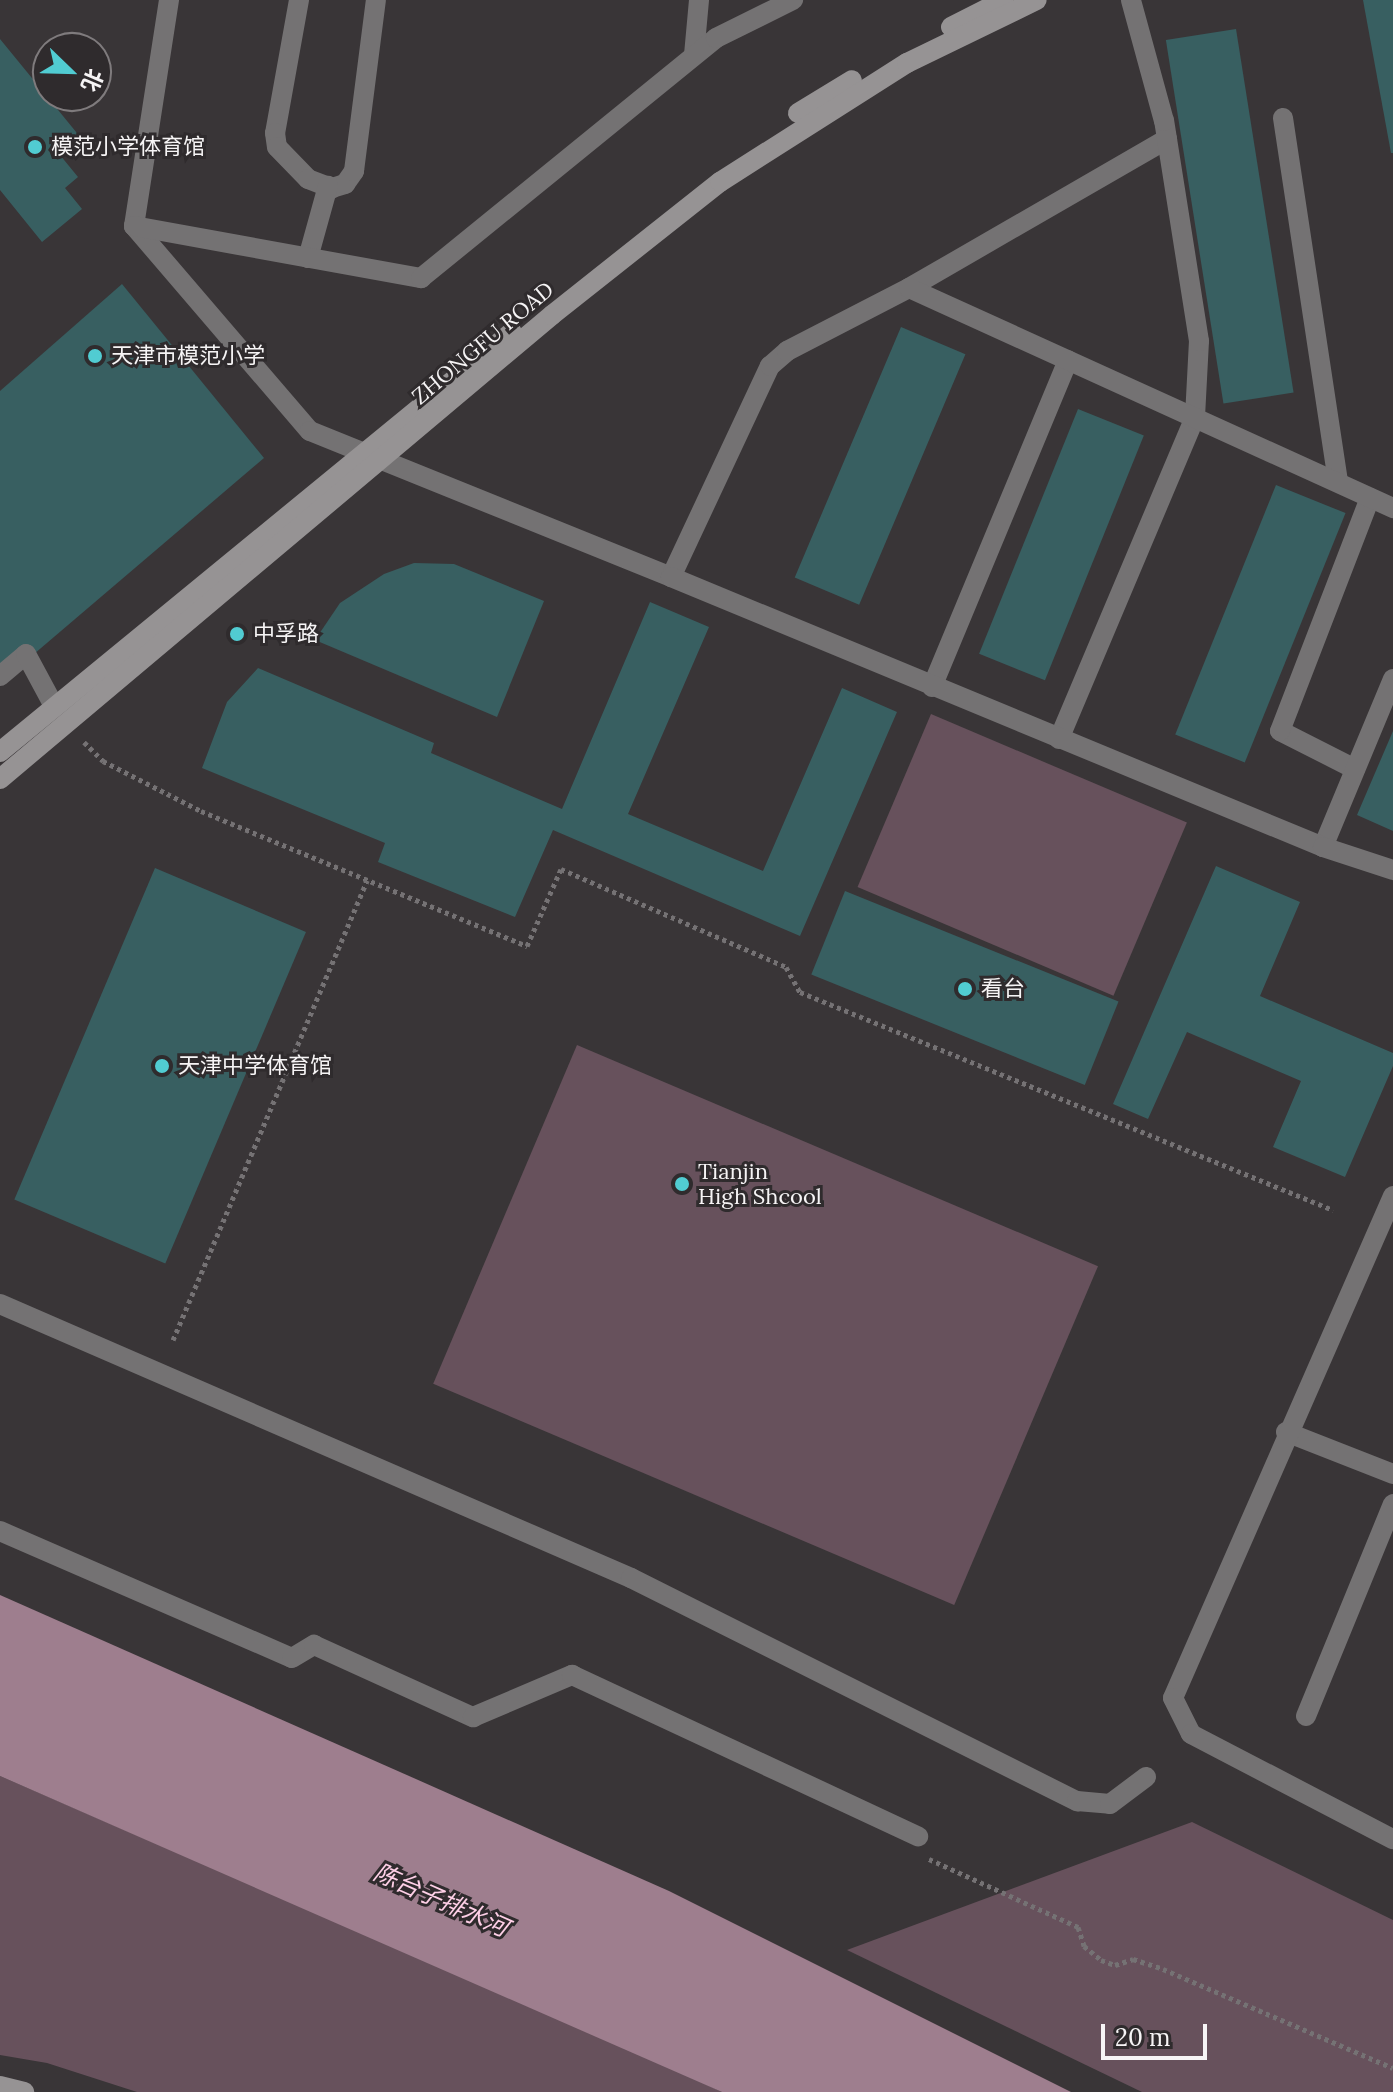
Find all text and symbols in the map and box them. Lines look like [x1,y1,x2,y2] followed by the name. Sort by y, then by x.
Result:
[32,32,112,112] north arrow
[75,65,109,96] text: 北
[51,134,205,160] place label: 模范小学体育馆
[26,138,44,156] marker: 模范小学体育馆
[407,276,559,410] street label: ZHONGFU ROAD
[111,343,265,369] place label: 天津市模范小学
[86,347,104,365] marker: 天津市模范小学
[253,621,319,647] place label: 中孚路
[228,625,246,643] marker: 中孚路
[981,976,1025,1002] place label: 看台
[956,980,974,998] marker: 看台
[178,1053,332,1079] place label: 天津中学体育馆
[153,1057,171,1075] marker: 天津中学体育馆
[698,1158,822,1210] place label: Tianjin High Shcool
[673,1175,691,1193] marker: Tianjin High Shcool
[369,1858,513,1942] water label: 陈台子排水河
[1105,2008,1211,2058] scale bar
[1115,2022,1171,2053] text: 20 m

